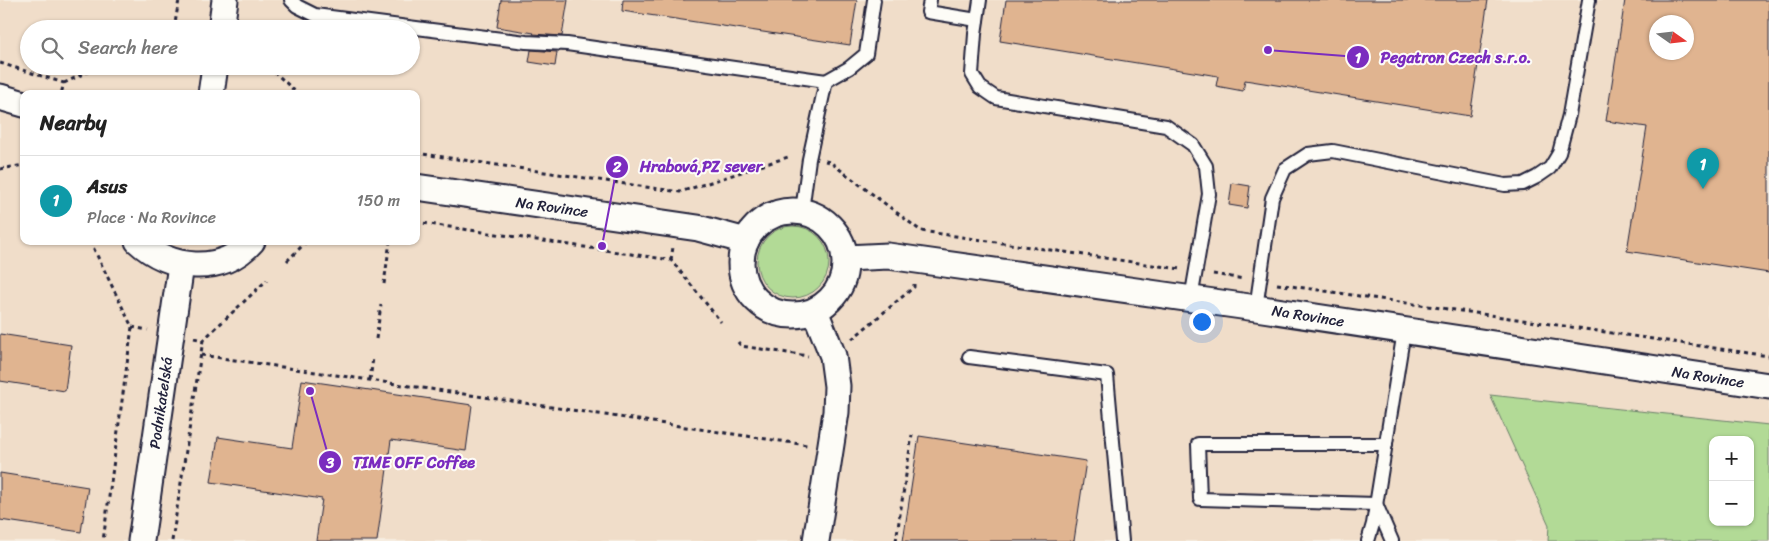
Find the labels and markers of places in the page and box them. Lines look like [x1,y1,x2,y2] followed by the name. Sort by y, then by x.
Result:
[1345,42,1542,73] callout: Pegatron Czech s.r.o.
[1687,148,1719,189] pin: 1
[605,151,772,182] callout: Hrabová,PZ sever
[317,447,485,478] callout: TIME OFF Coffee

